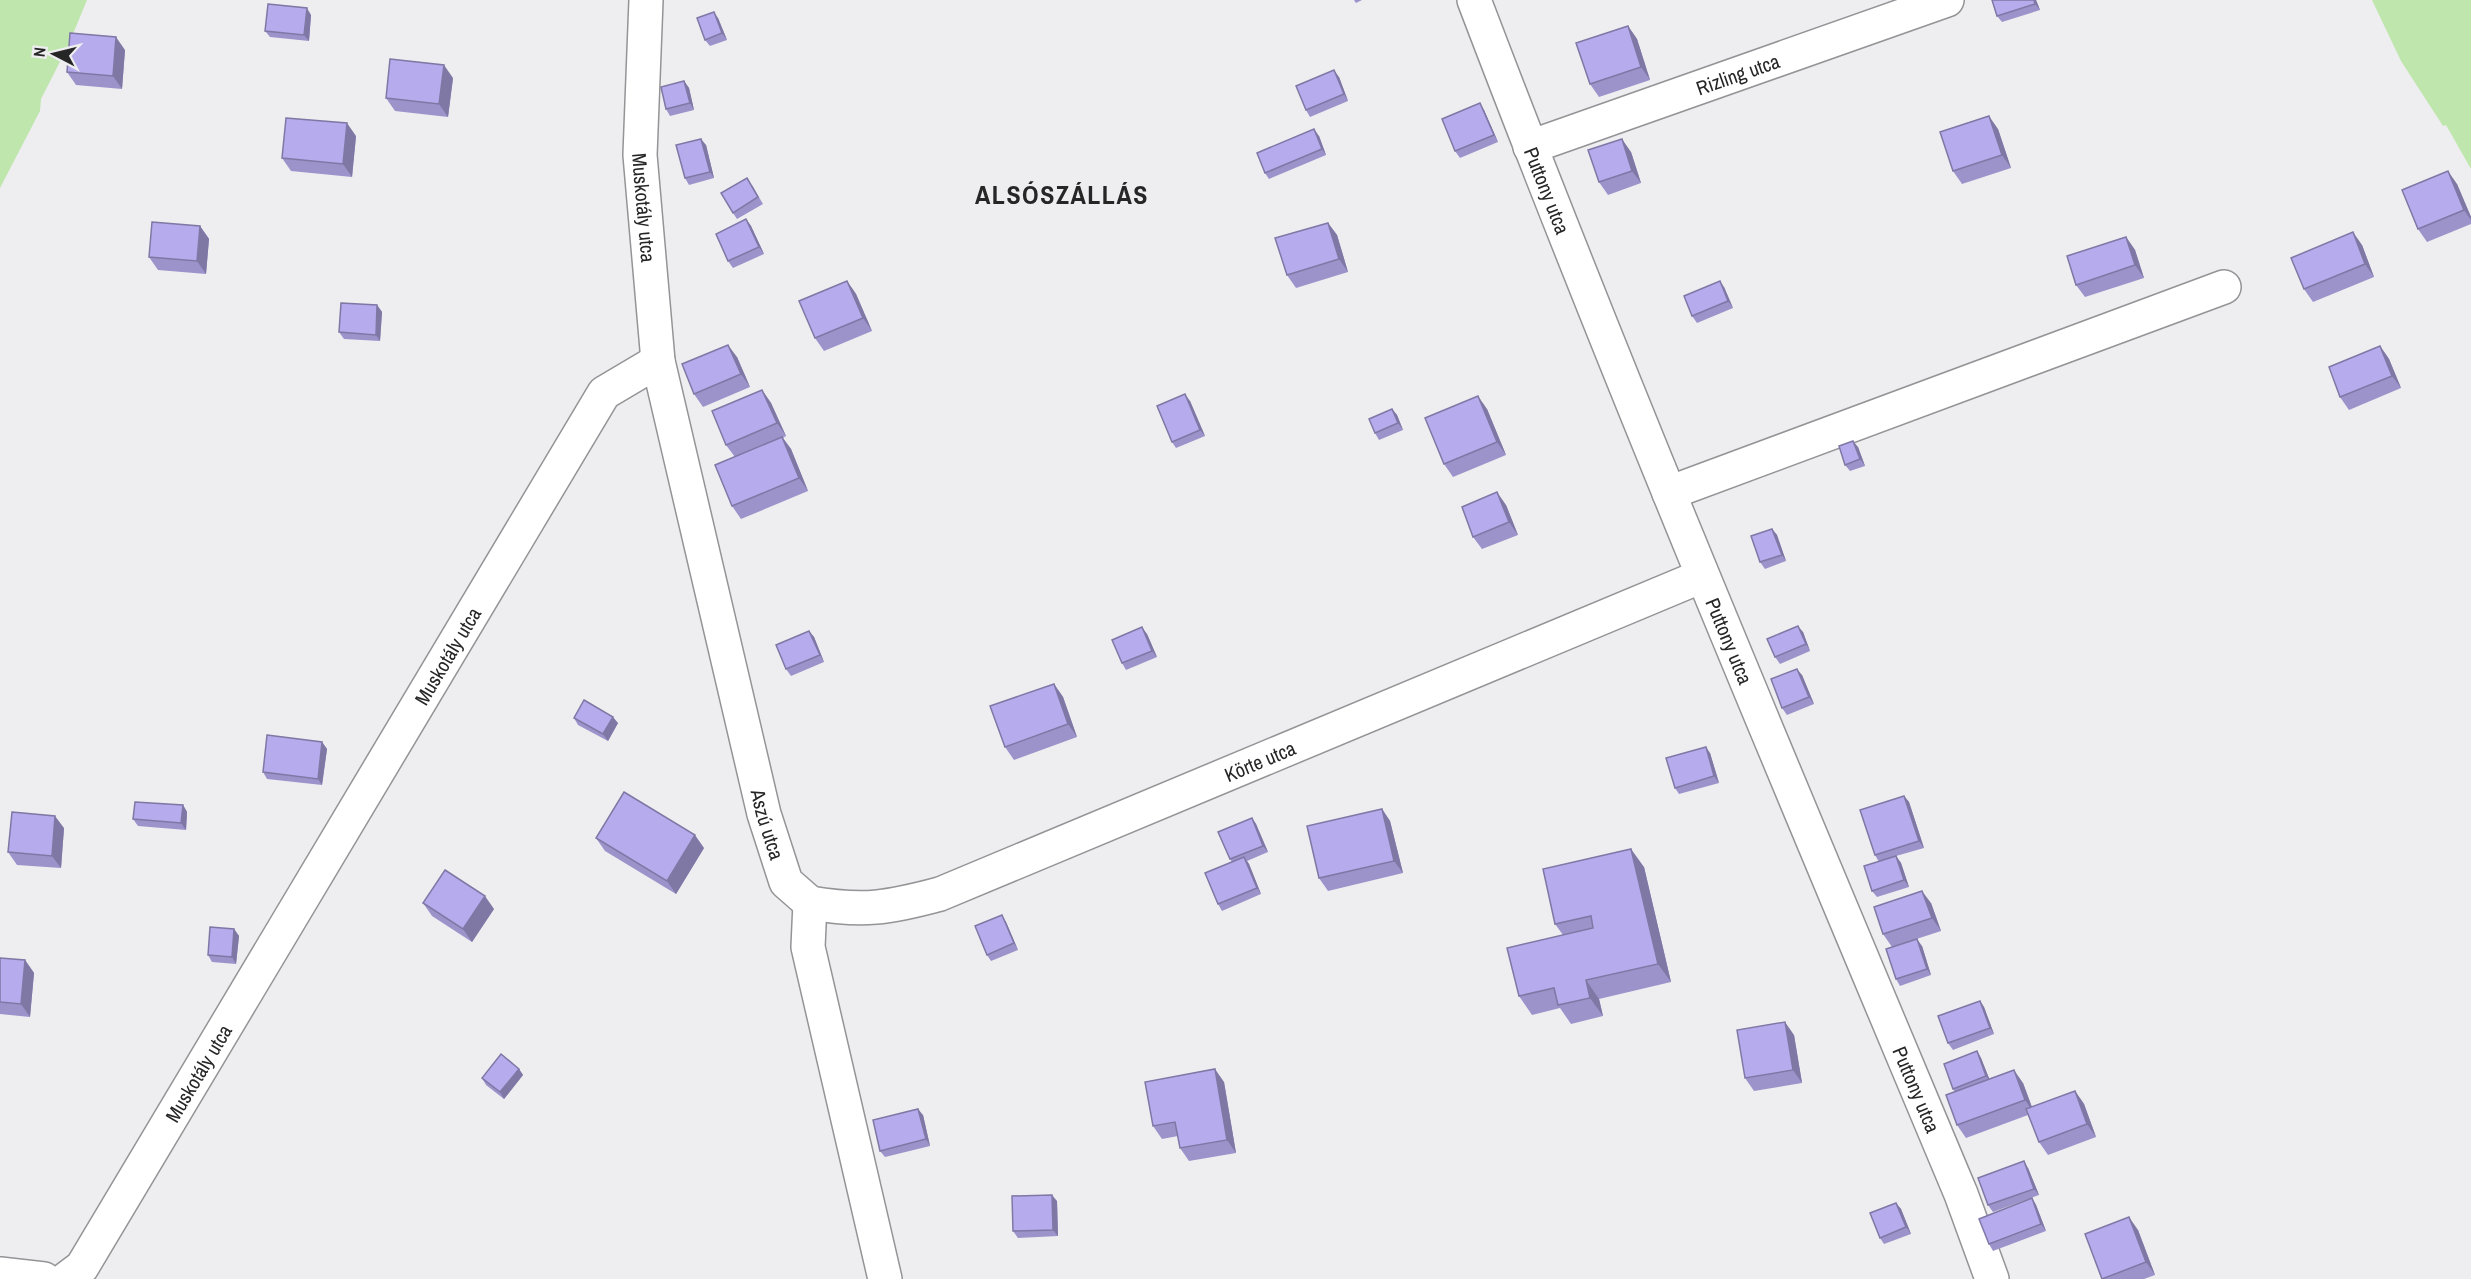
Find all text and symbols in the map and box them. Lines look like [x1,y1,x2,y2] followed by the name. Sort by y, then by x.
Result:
[24,24,84,84] north arrow
[28,46,51,58] text: N
[1692,47,1783,101] street label: Rizling utca
[1518,143,1577,238] street label: Puttony utca
[626,152,663,263] street label: Muskotály utca
[975,177,1149,212] district label: ALSÓSZÁLLÁS
[1700,594,1760,688] street label: Puttony utca
[407,602,487,710] street label: Muskotály utca
[1220,734,1299,787] street label: Körte utca
[745,785,791,863] street label: Aszú utca
[158,1019,238,1127] street label: Muskotály utca
[1887,1042,1947,1137] street label: Puttony utca

